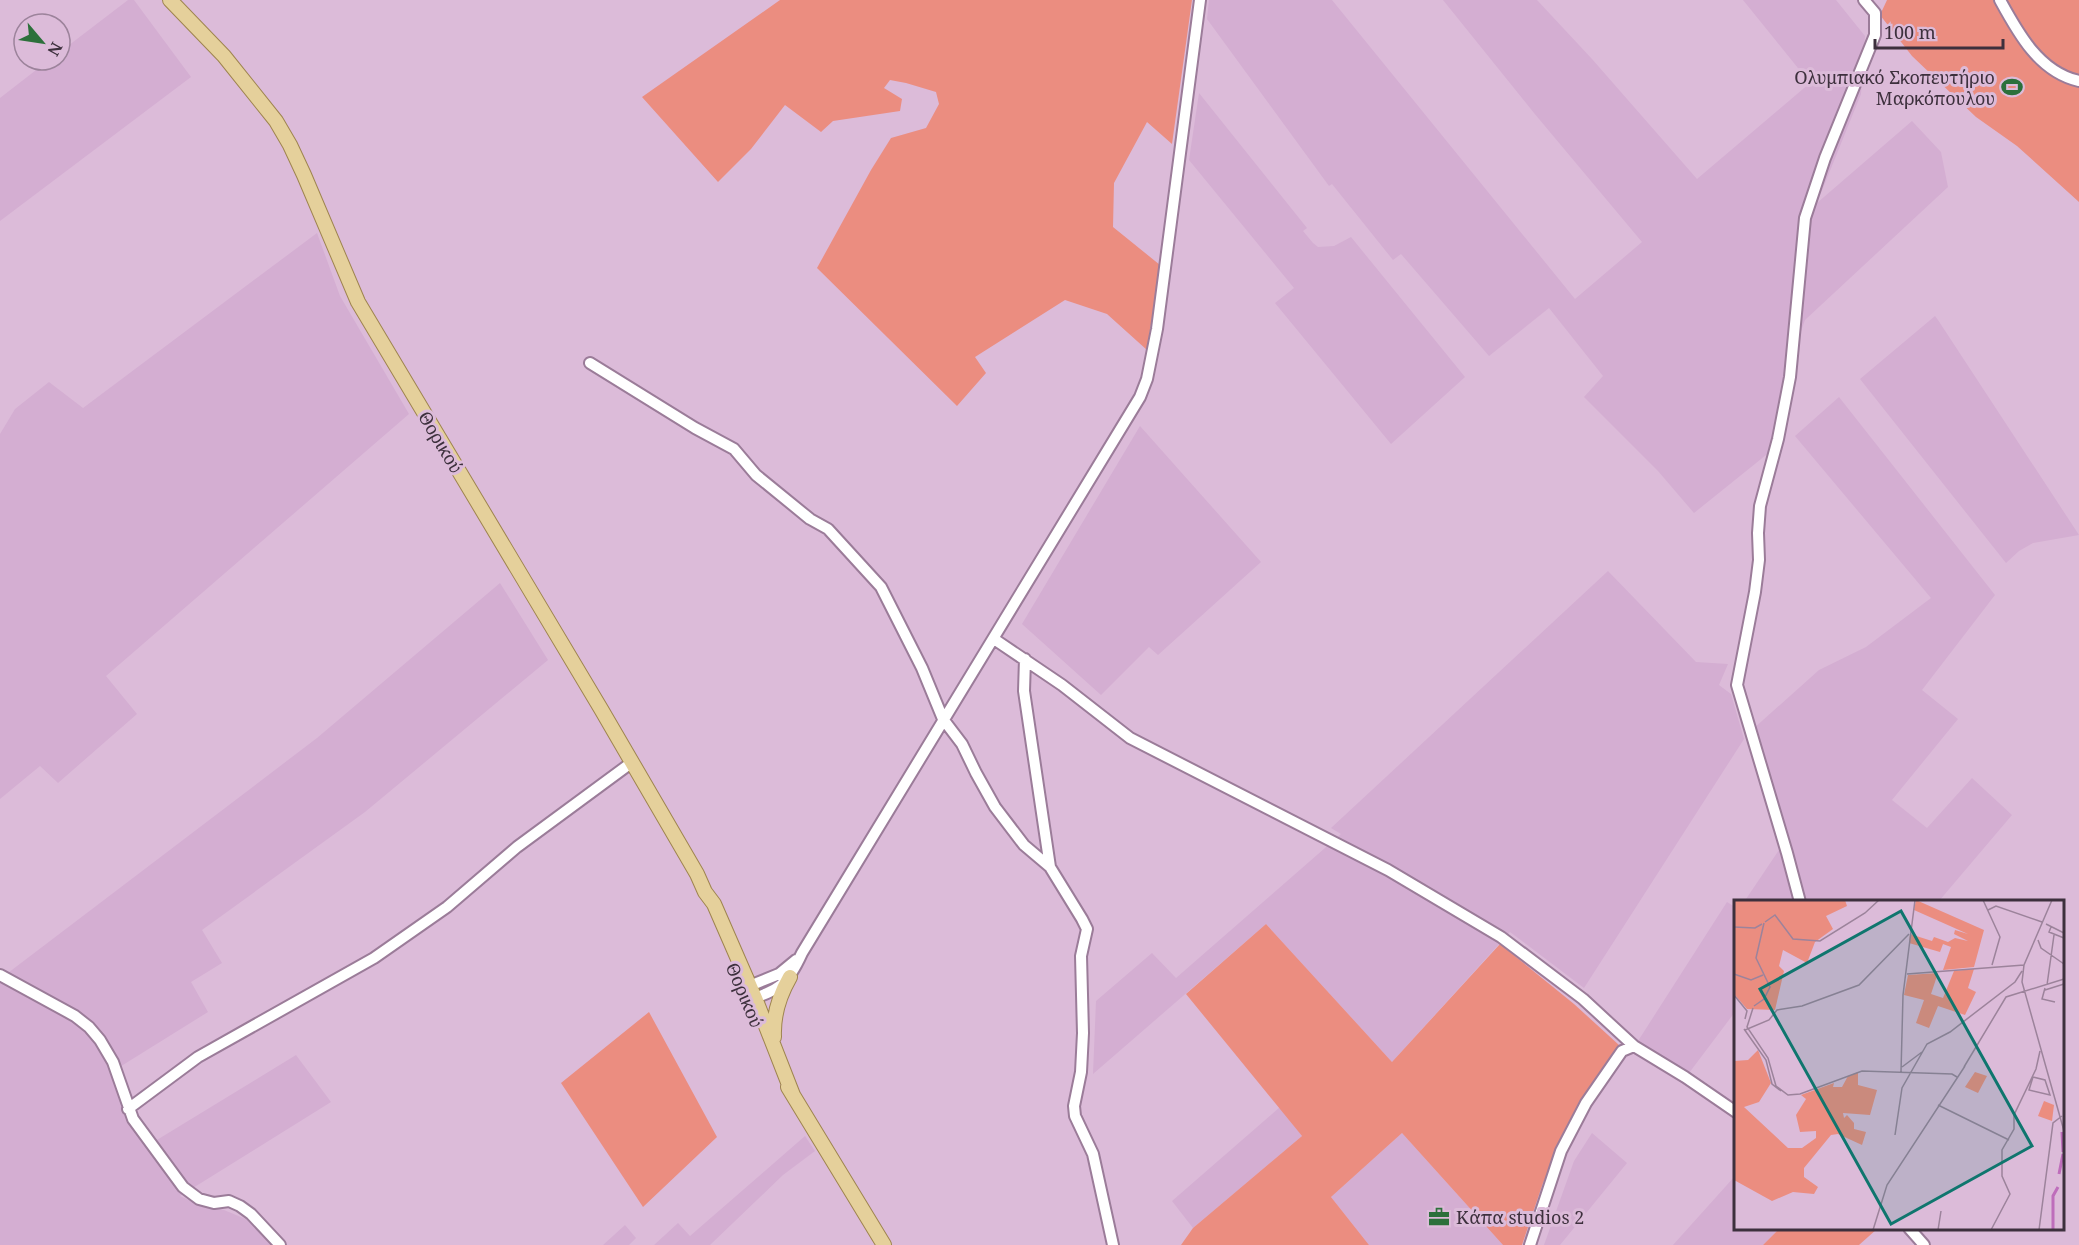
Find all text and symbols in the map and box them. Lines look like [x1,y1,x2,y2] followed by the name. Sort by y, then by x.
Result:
[12,12,72,72] north arrow
[1875,12,2002,50] scale bar
[1884,20,1936,44] text: 100 m
[42,38,68,60] text: N
[1794,65,1995,110] place label: Ολυμπιακό Σκοπευτήριο Μαρκόπουλου
[2000,75,2024,99] sports icon: Ολυμπιακό Σκοπευτήριο Μαρκόπουλου
[413,407,469,477] street label: Θορικού
[1734,900,2064,1230] inset map
[721,959,769,1031] street label: Θορικού
[1427,1205,1451,1229] office icon: Κάπα studios 2
[1456,1205,1584,1229] place label: Κάπα studios 2

